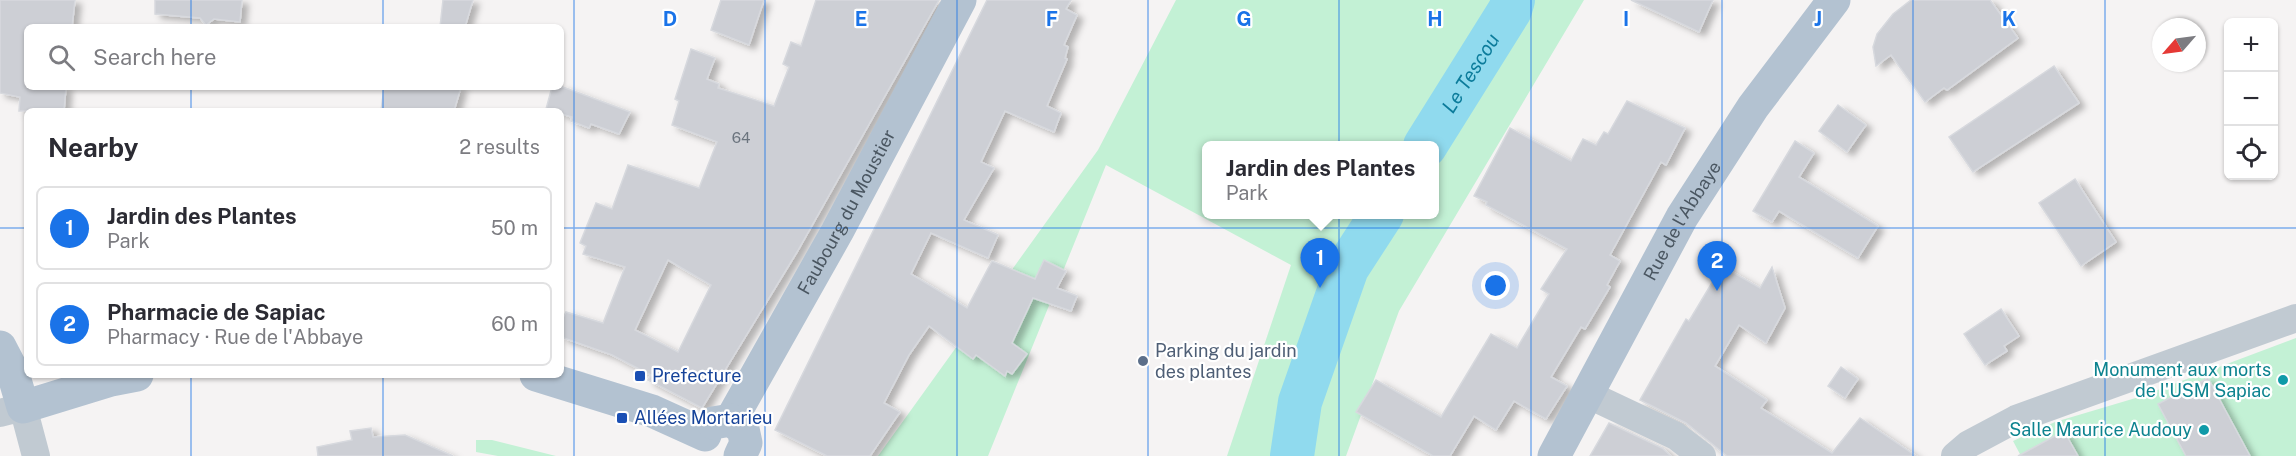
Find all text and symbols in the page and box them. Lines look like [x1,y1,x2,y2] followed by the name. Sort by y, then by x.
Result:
[663,7,677,31] text: D
[855,7,867,31] text: E
[1046,7,1058,31] text: F
[1236,7,1252,31] text: G
[1427,7,1443,31] text: H
[1623,7,1629,31] text: I
[1814,7,1822,31] text: J
[2002,7,2016,31] text: K
[2152,18,2206,72] north arrow
[2224,18,2278,180] map controls
[2224,18,2278,72] button: +
[24,24,564,90] search box
[1437,29,1504,117] water label: Le Tescou
[45,41,78,74] icon: search
[93,44,217,70] text: Search here
[2224,72,2278,126] button: −
[793,126,899,298] street label: Faubourg du Moustier
[2224,126,2278,180] button: locate
[732,129,750,146] house number: 64
[48,132,138,163] text: Nearby
[459,135,540,159] text: 2 results
[1202,141,1439,219] popup
[1226,155,1415,181] text: Jardin des Plantes
[1639,157,1725,284] street label: Rue de l'Abbaye
[1226,181,1268,205] text: Park
[107,203,297,229] text: Jardin des Plantes
[65,216,74,240] text: 1
[491,216,538,240] text: 50 m
[107,229,150,253] text: Park
[1300,238,1340,288] pin: 1
[1698,242,1736,291] pin: 2
[1481,271,1510,300] your location
[107,299,325,325] text: Pharmacie de Sapiac
[63,312,76,336] text: 2
[491,312,538,336] text: 60 m
[107,325,363,349] text: Pharmacy · Rue de l'Abbaye
[1155,340,1297,382] place label: Parking du jardin des plantes
[1136,354,1150,368] marker: Parking du jardin des plantes
[2093,359,2271,401] place label: Monument aux morts de l'USM Sapiac
[652,365,741,386] place label: Prefecture
[633,369,647,383] marker: Prefecture
[2276,373,2290,387] marker: Monument aux morts de l'USM Sapiac
[634,407,773,428] place label: Allées Mortarieu
[615,411,629,425] marker: Allées Mortarieu
[2009,419,2192,440] place label: Salle Maurice Audouy
[2197,423,2211,437] marker: Salle Maurice Audouy

